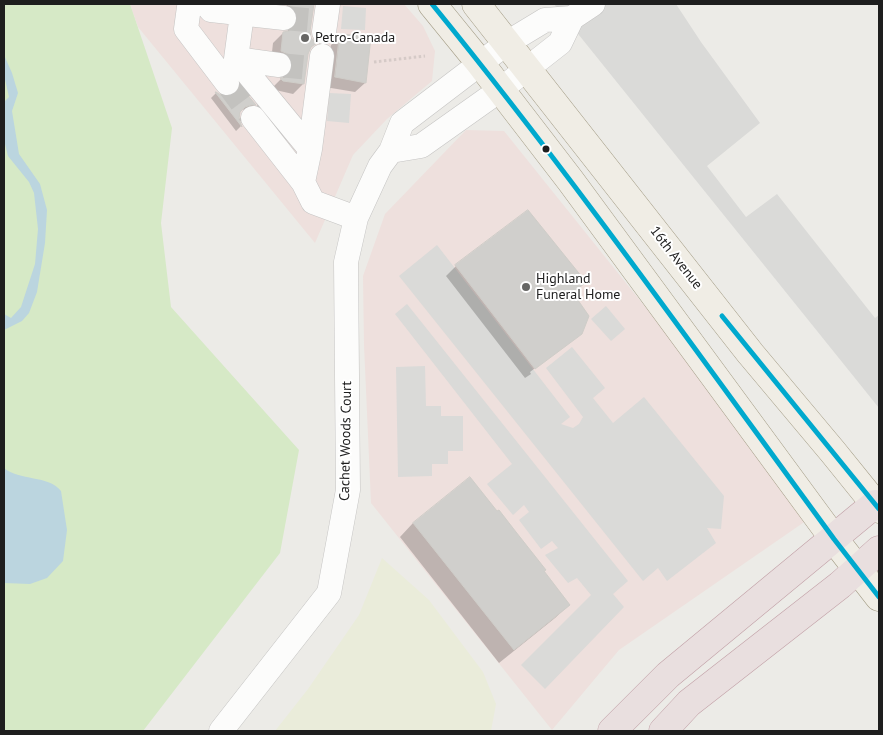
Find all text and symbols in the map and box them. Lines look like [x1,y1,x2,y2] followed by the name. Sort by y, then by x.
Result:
[315,30,395,46] place label: Petro-Canada
[299,32,311,44] marker: Petro-Canada
[541,144,551,154] unlabelled marker
[646,223,706,293] street label: 16th Avenue
[536,271,620,304] place label: Highland Funeral Home
[520,281,532,293] marker: Highland Funeral Home
[337,381,355,501] street label: Cachet Woods Court

